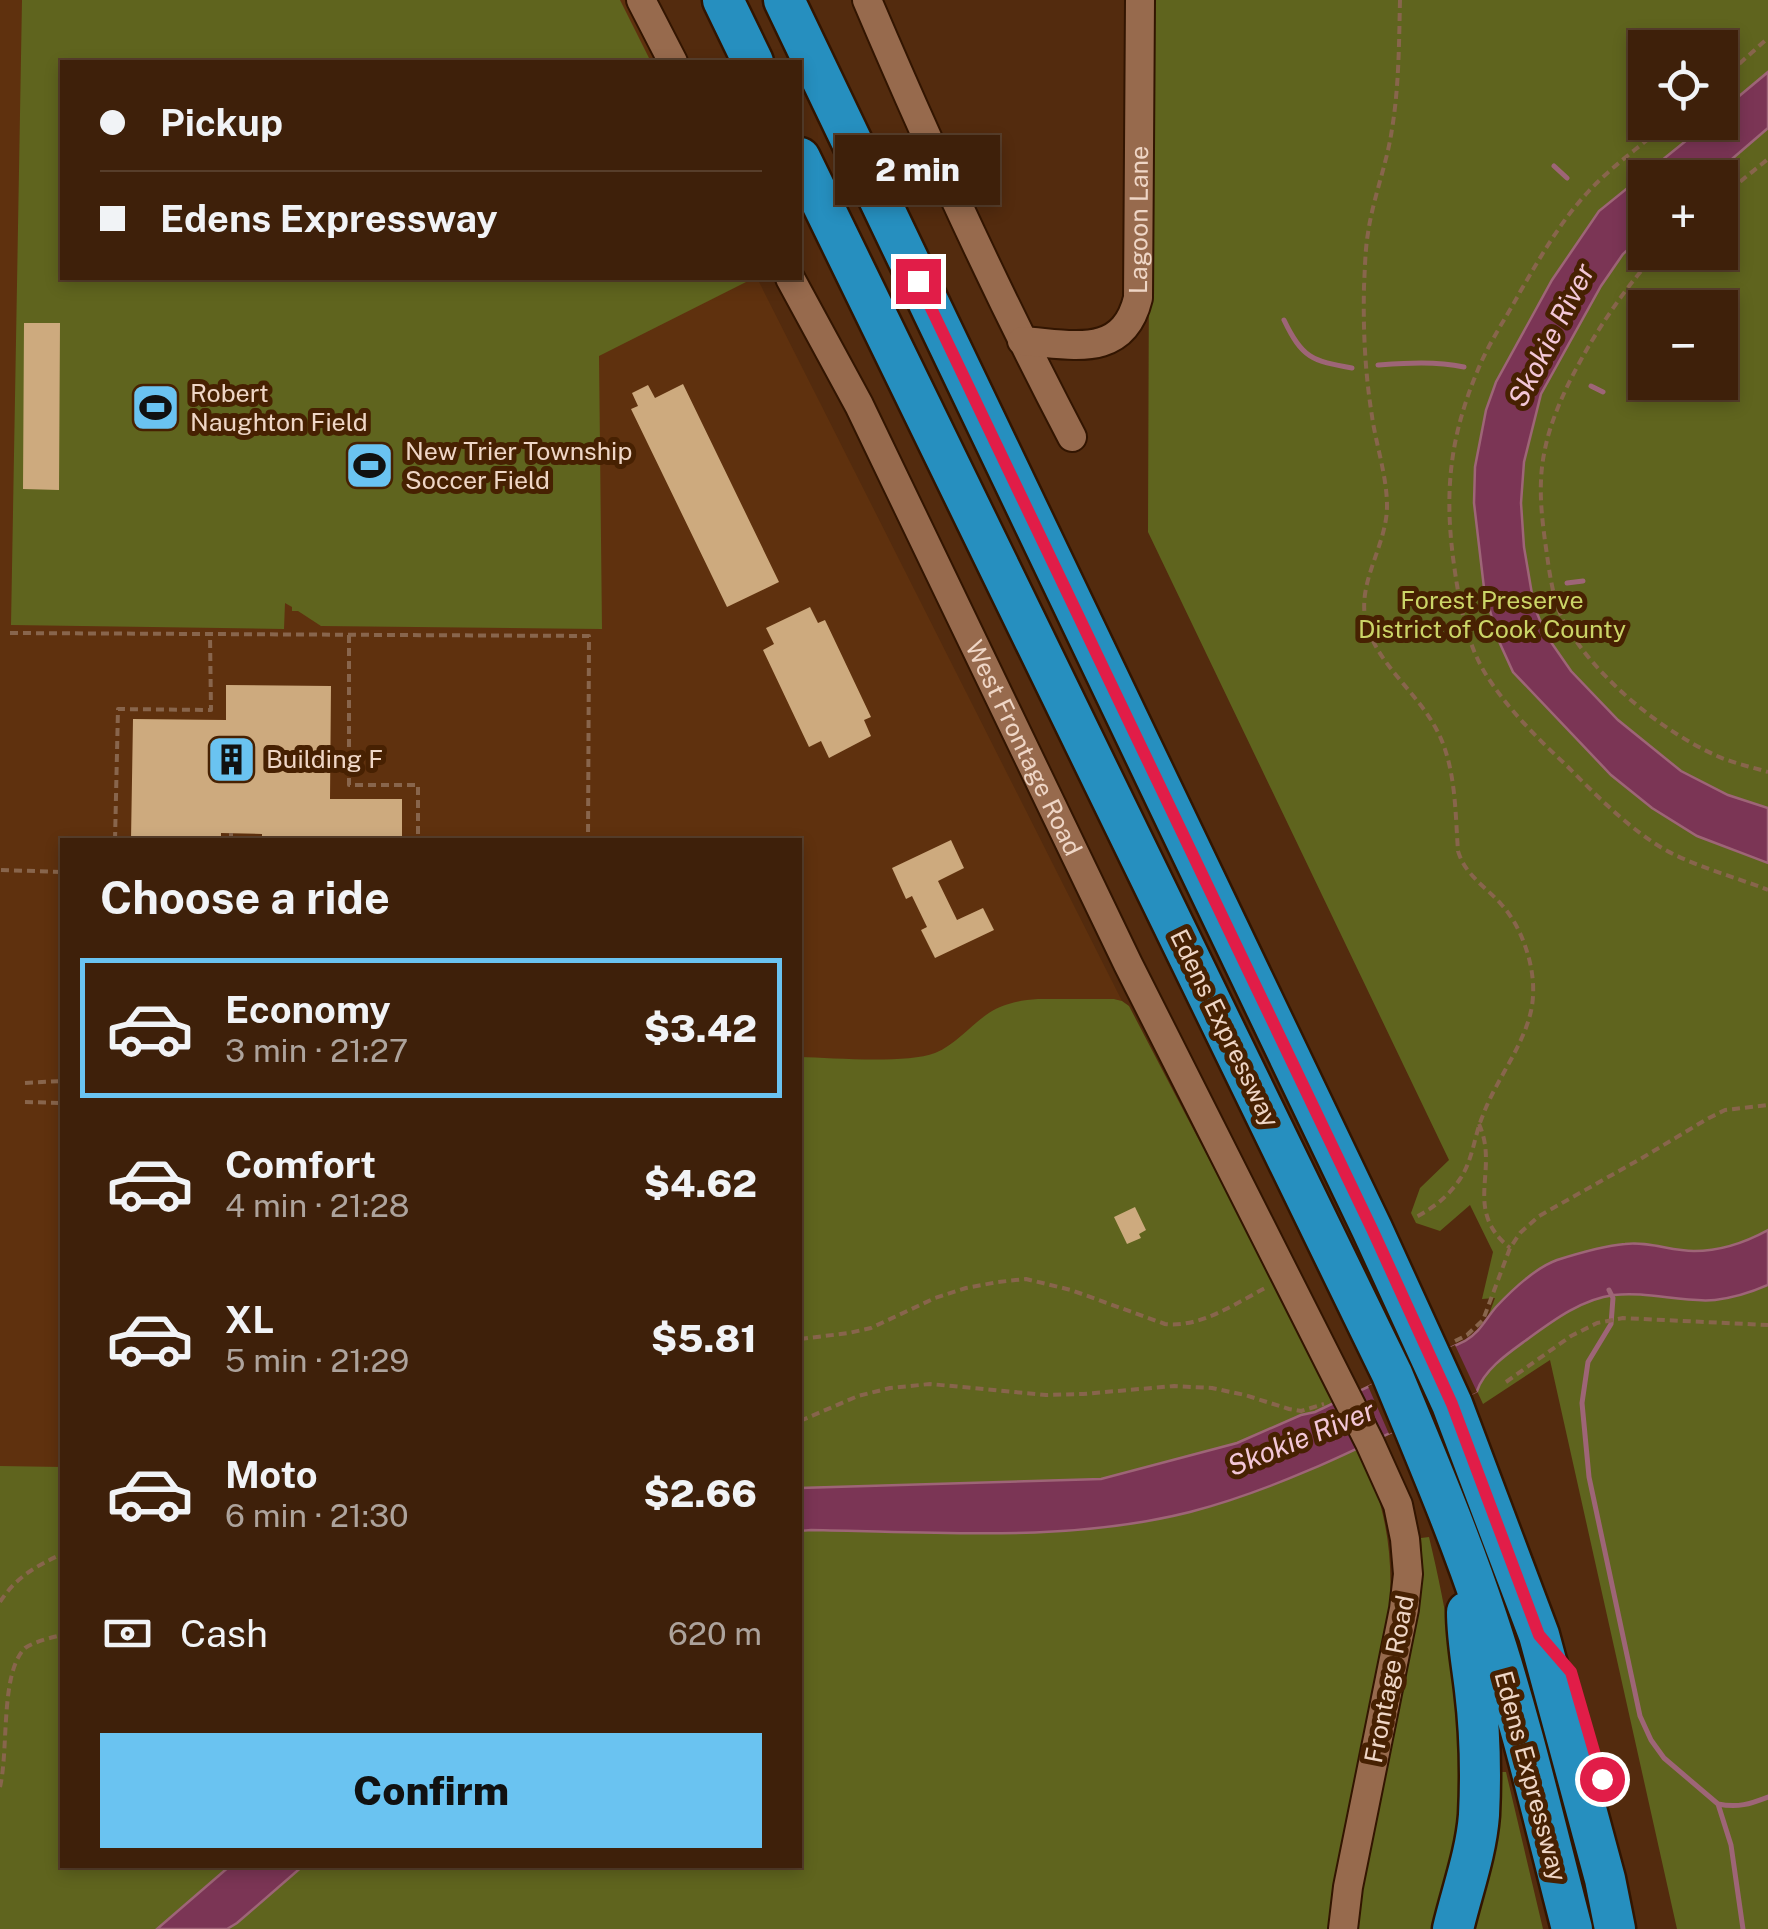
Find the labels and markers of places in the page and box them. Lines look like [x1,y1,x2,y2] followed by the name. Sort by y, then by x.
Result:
[190,378,368,437] place label: Robert Naughton Field
[129,381,181,433] sports icon: Robert Naughton Field
[405,436,632,495] place label: New Trier Township Soccer Field
[344,439,396,491] sports icon: New Trier Township Soccer Field
[205,733,257,785] building icon: Building F
[266,744,383,774] place label: Building F

